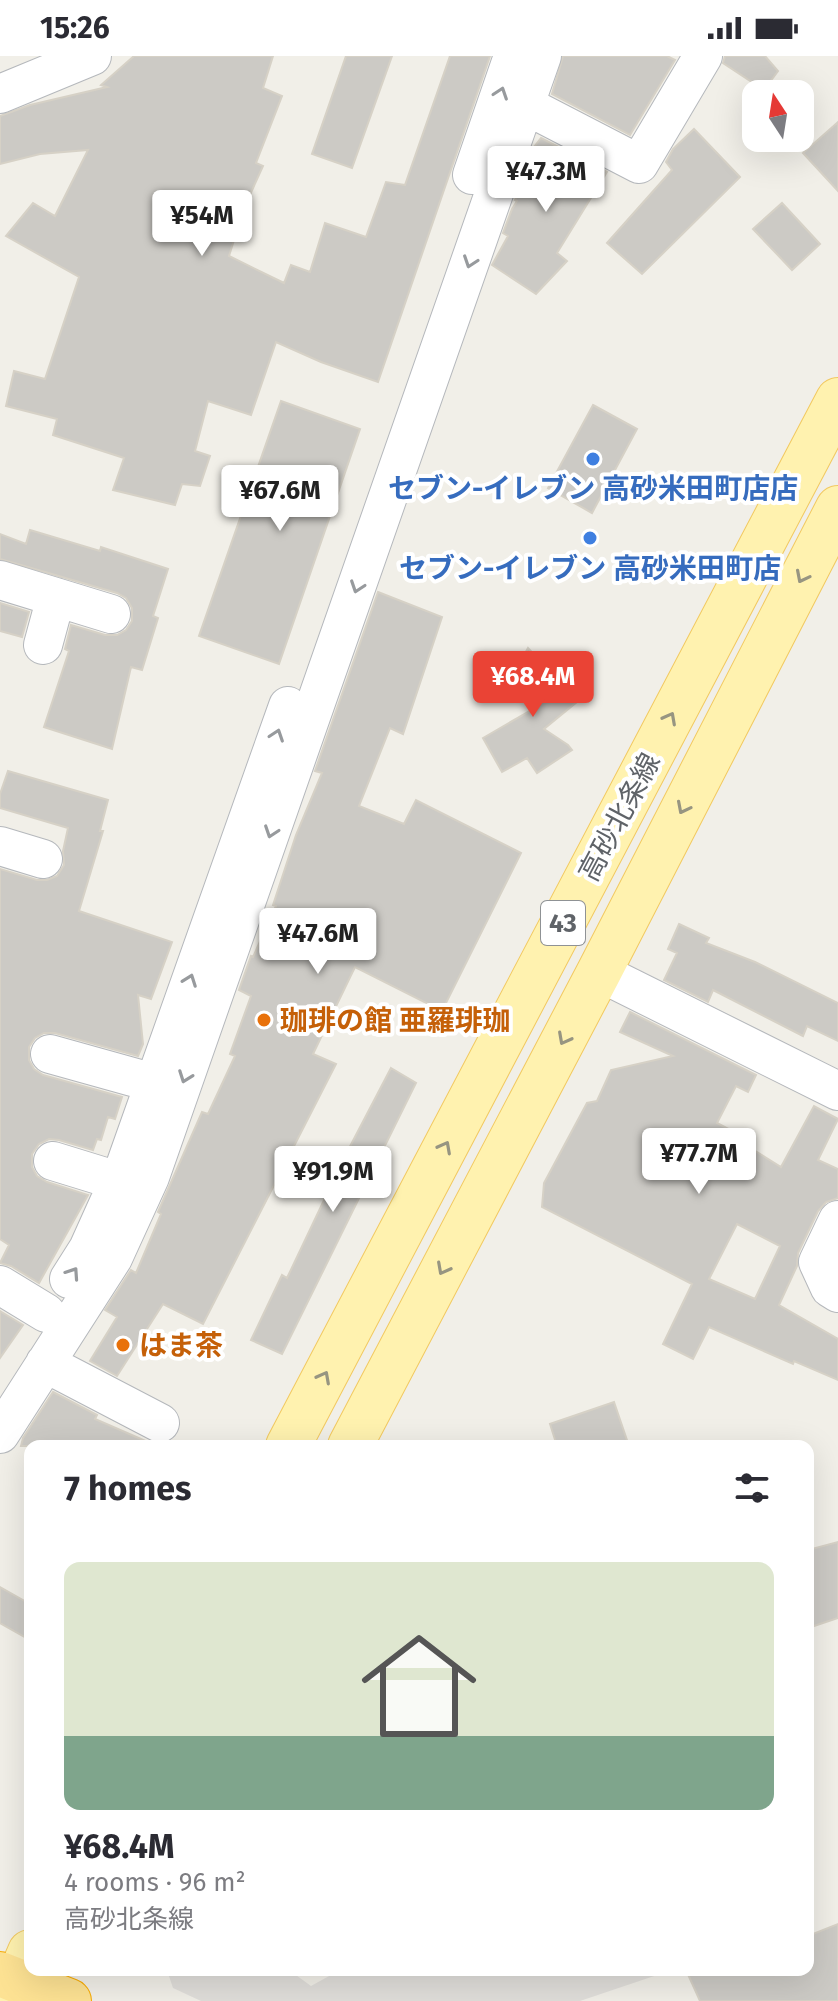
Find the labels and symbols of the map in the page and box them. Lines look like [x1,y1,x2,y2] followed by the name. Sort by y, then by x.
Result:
[742,80,814,152] north arrow
[491,87,507,101] one-way arrow
[481,146,611,214] pin: ¥47.3M
[155,190,249,258] pin: ¥54M
[464,254,480,268] one-way arrow
[584,450,602,468] marker: セブン-イレブン 高砂米田町店店
[215,465,345,533] pin: ¥67.6M
[388,472,798,505] place label: セブン-イレブン 高砂米田町店店
[581,529,599,547] marker: セブン-イレブン 高砂米田町店
[399,552,781,585] place label: セブン-イレブン 高砂米田町店
[797,569,812,584] one-way arrow
[351,579,367,593] one-way arrow
[468,651,598,719] pin: ¥68.4M
[661,712,676,726] one-way arrow
[267,729,284,743] one-way arrow
[572,748,667,887] street label: 高砂北条線
[678,800,693,815] one-way arrow
[265,824,281,838] one-way arrow
[541,901,585,945] road number: 43
[253,908,383,976] pin: ¥47.6M
[181,974,197,988] one-way arrow
[280,1004,511,1037] place label: 珈琲の館 亜羅琲珈
[255,1011,273,1029] marker: 珈琲の館 亜羅琲珈
[559,1031,574,1046] one-way arrow
[178,1069,194,1083] one-way arrow
[634,1128,764,1196] pin: ¥77.7M
[436,1140,451,1155] one-way arrow
[268,1146,398,1214] pin: ¥91.9M
[438,1261,453,1276] one-way arrow
[63,1267,78,1281] one-way arrow
[139,1329,223,1362] place label: はま茶
[114,1336,132,1354] marker: はま茶
[315,1370,330,1385] one-way arrow

